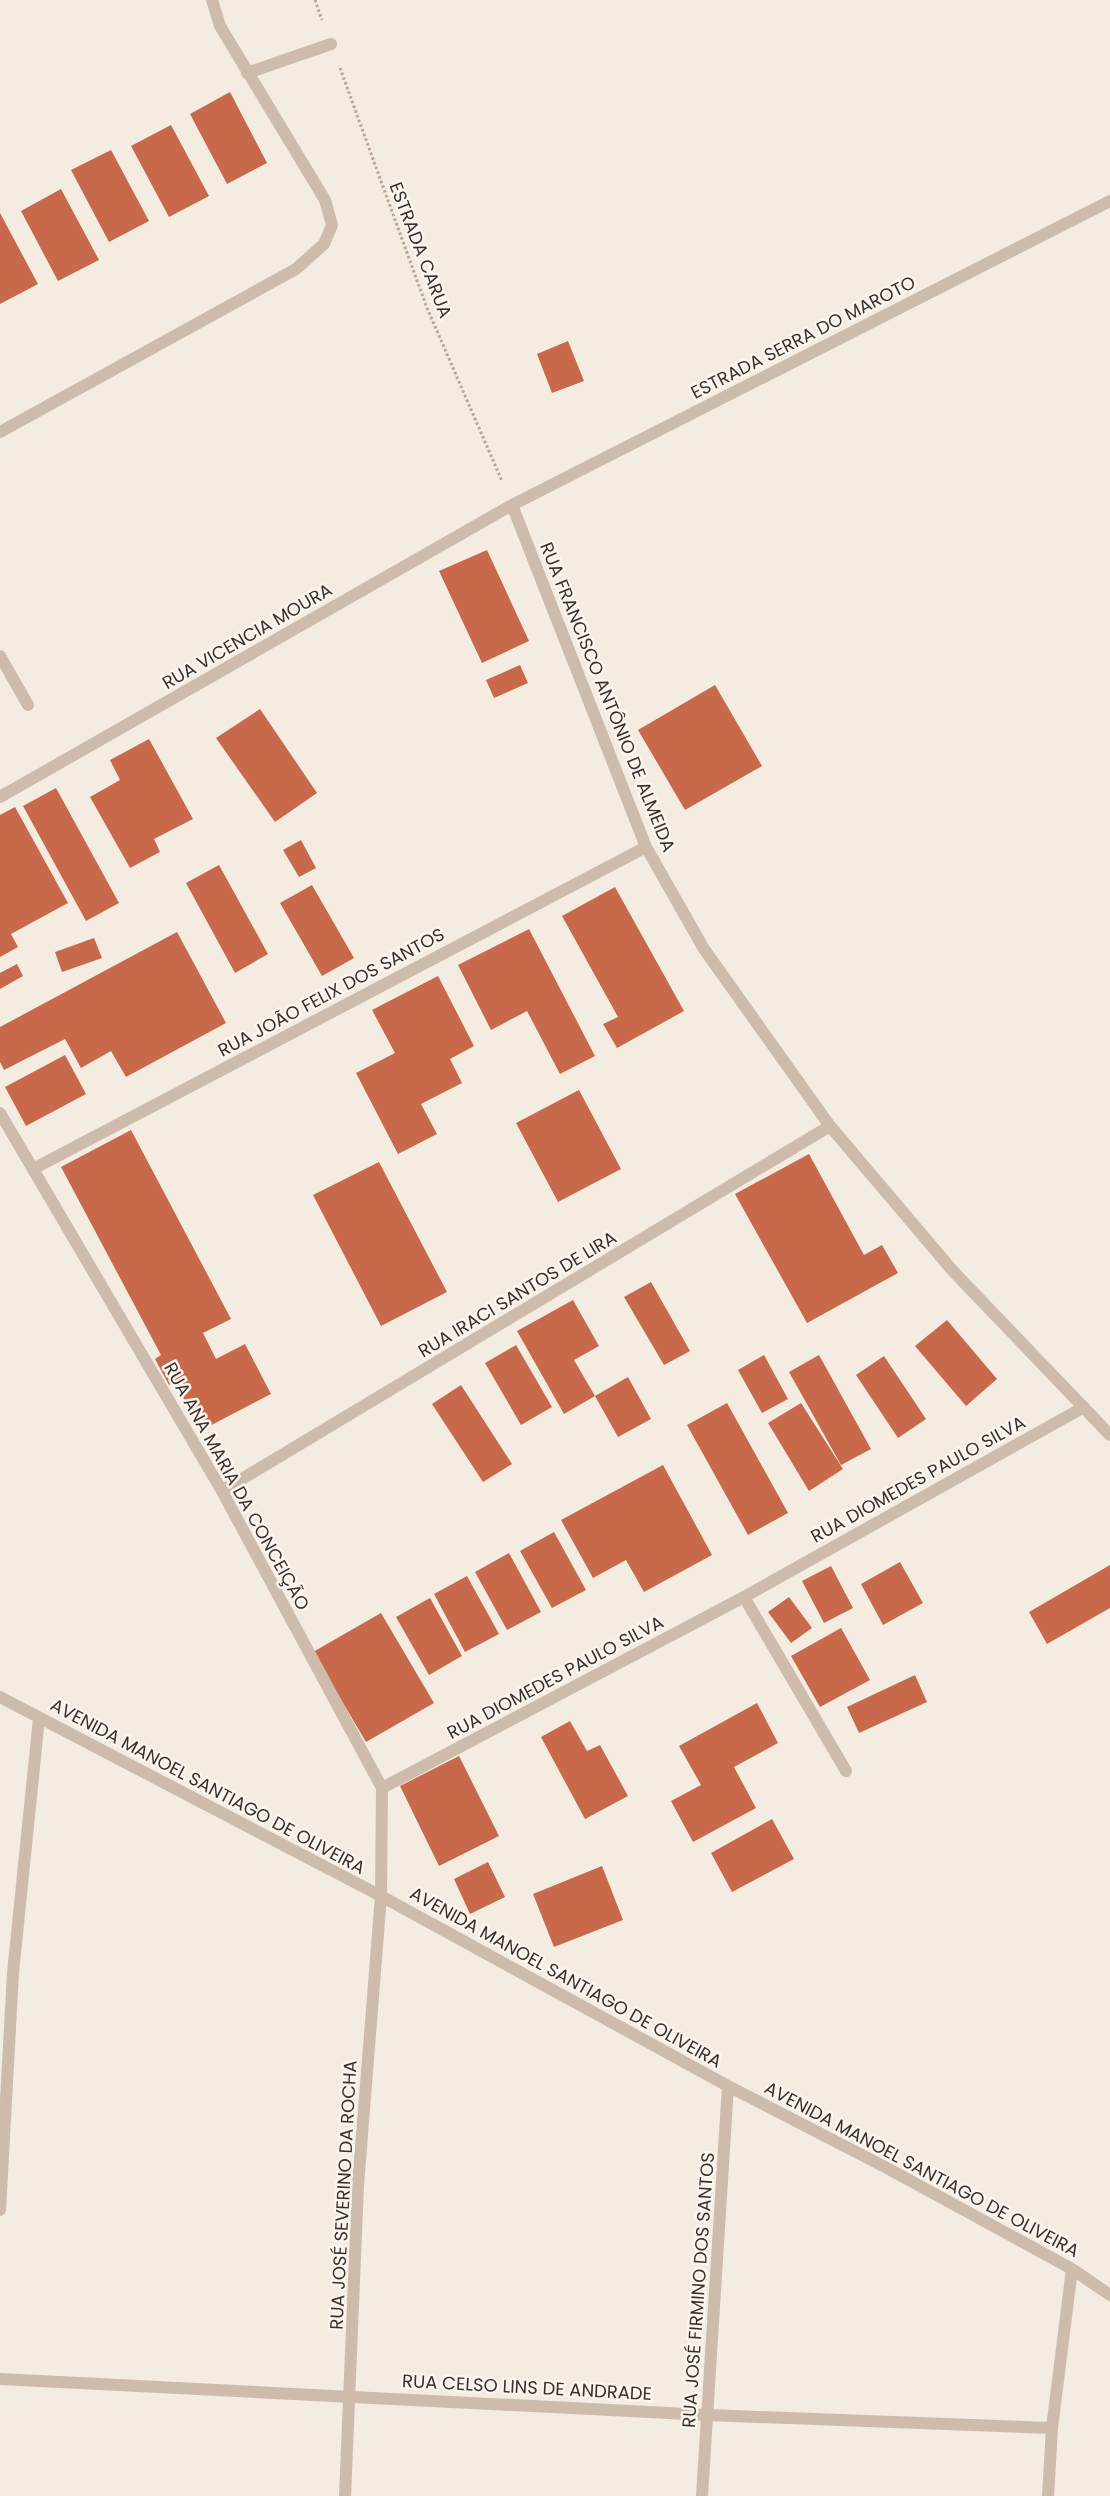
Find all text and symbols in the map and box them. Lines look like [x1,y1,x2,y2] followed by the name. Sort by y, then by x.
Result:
[384,179,458,321] street label: ESTRADA CARUA
[686,269,920,405] street label: ESTRADA SERRA DO MAROTO
[534,538,682,856] street label: RUA FRANCISCO ANTÔNIO DE ALMEIDA
[157,577,337,695] street label: RUA VICENCIA MOURA
[213,921,449,1063] street label: RUA JOÃO FELIX DOS SANTOS
[413,1225,621,1363] street label: RUA IRACI SANTOS DE LIRA
[158,1358,316,1614] street label: RUA ANA MARIA DA CONCEIÇÃO
[806,1409,1030,1549] street label: RUA DIOMEDES PAULO SILVA
[442,1609,668,1745] street label: RUA DIOMEDES PAULO SILVA
[46,1692,370,1880] street label: AVENIDA MANOEL SANTIAGO DE OLIVEIRA
[405,1880,727,2074] street label: AVENIDA MANOEL SANTIAGO DE OLIVEIRA
[323,2060,363,2330] street label: RUA JOSÉ SEVERINO DA ROCHA
[760,2075,1084,2263] street label: AVENIDA MANOEL SANTIAGO DE OLIVEIRA
[676,2151,720,2429] street label: RUA JOSÉ FIRMINO DOS SANTOS
[402,2368,652,2406] street label: RUA CELSO LINS DE ANDRADE

